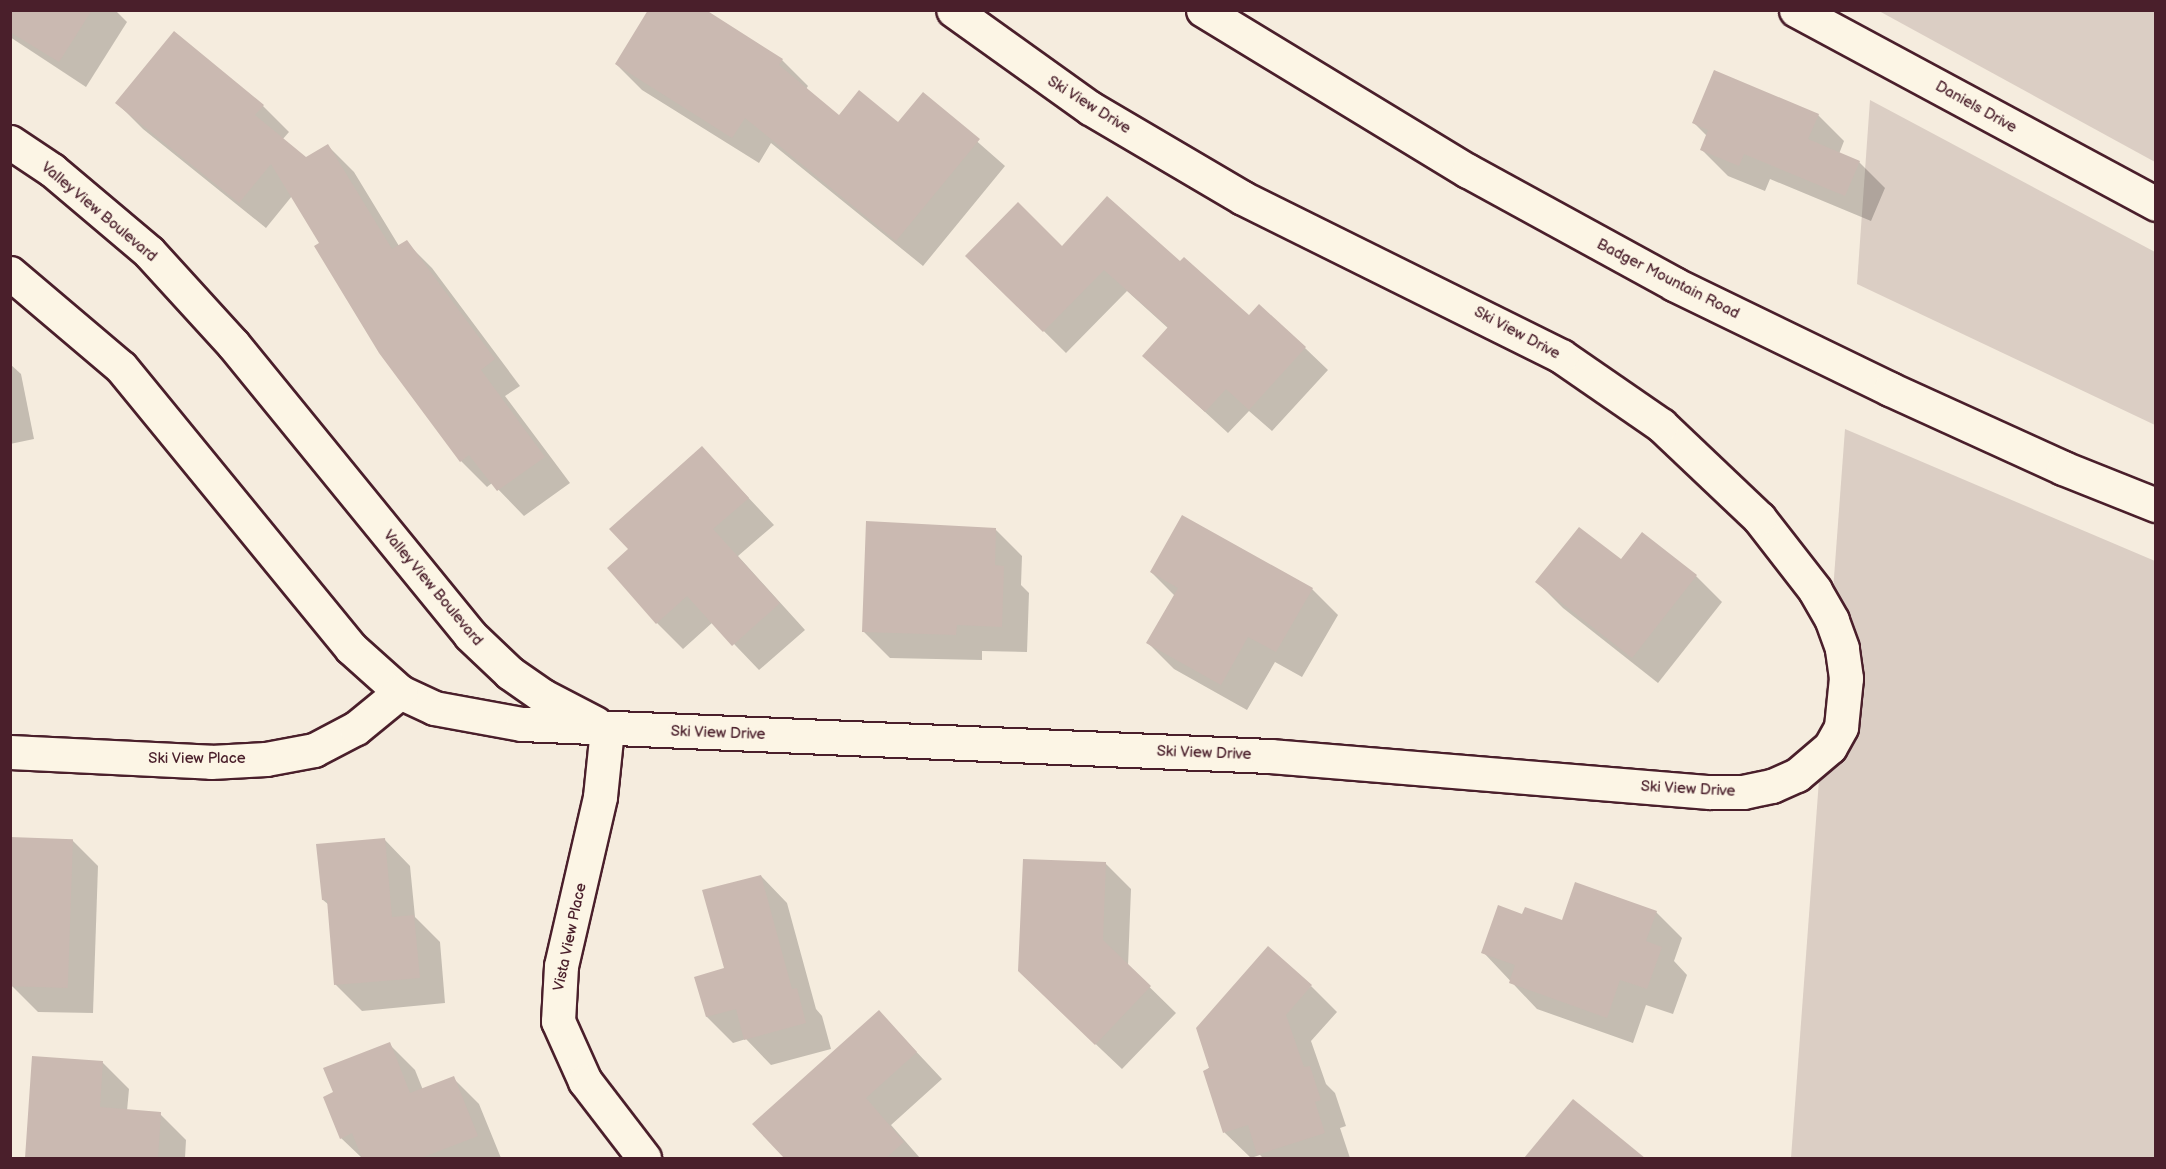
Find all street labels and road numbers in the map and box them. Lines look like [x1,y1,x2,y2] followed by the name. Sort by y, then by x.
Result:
[1044,72,1134,138] street label: Ski View Drive
[1932,77,2020,137] street label: Daniels Drive
[37,158,161,266] street label: Valley View Boulevard
[1594,235,1742,323] street label: Badger Mountain Road
[1471,303,1563,363] street label: Ski View Drive
[379,526,487,650] street label: Valley View Boulevard
[670,722,766,744] street label: Ski View Drive
[1156,742,1252,764] street label: Ski View Drive
[148,750,246,768] street label: Ski View Place
[1640,778,1736,800] street label: Ski View Drive
[550,881,590,993] street label: Vista View Place

